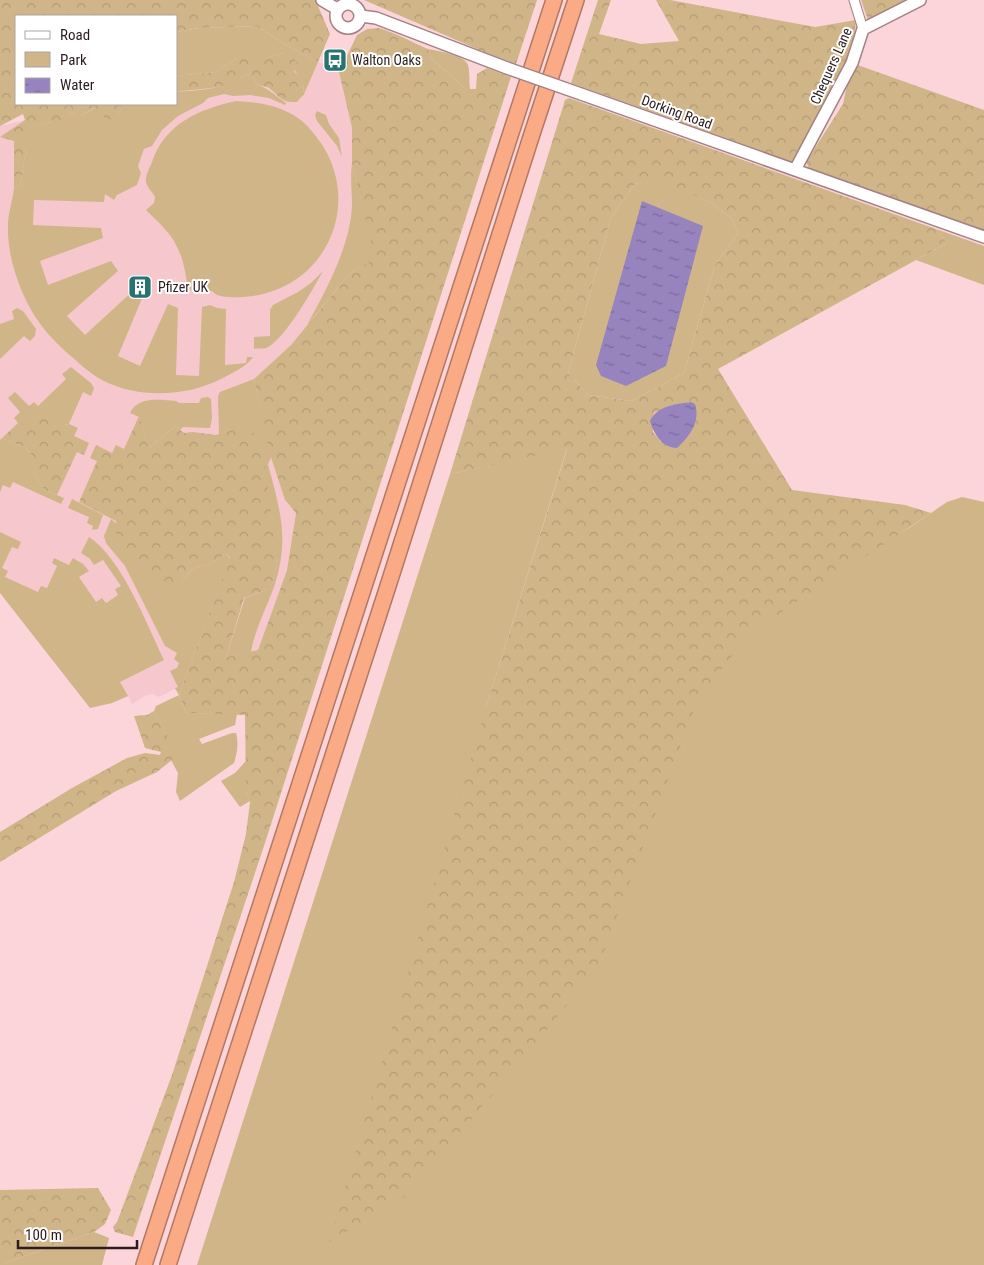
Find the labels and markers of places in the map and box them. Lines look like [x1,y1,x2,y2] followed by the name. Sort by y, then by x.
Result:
[322,47,348,73] bus stop icon: Walton Oaks
[352,52,421,68] place label: Walton Oaks
[127,274,153,300] building icon: Pfizer UK
[158,279,209,295] place label: Pfizer UK

